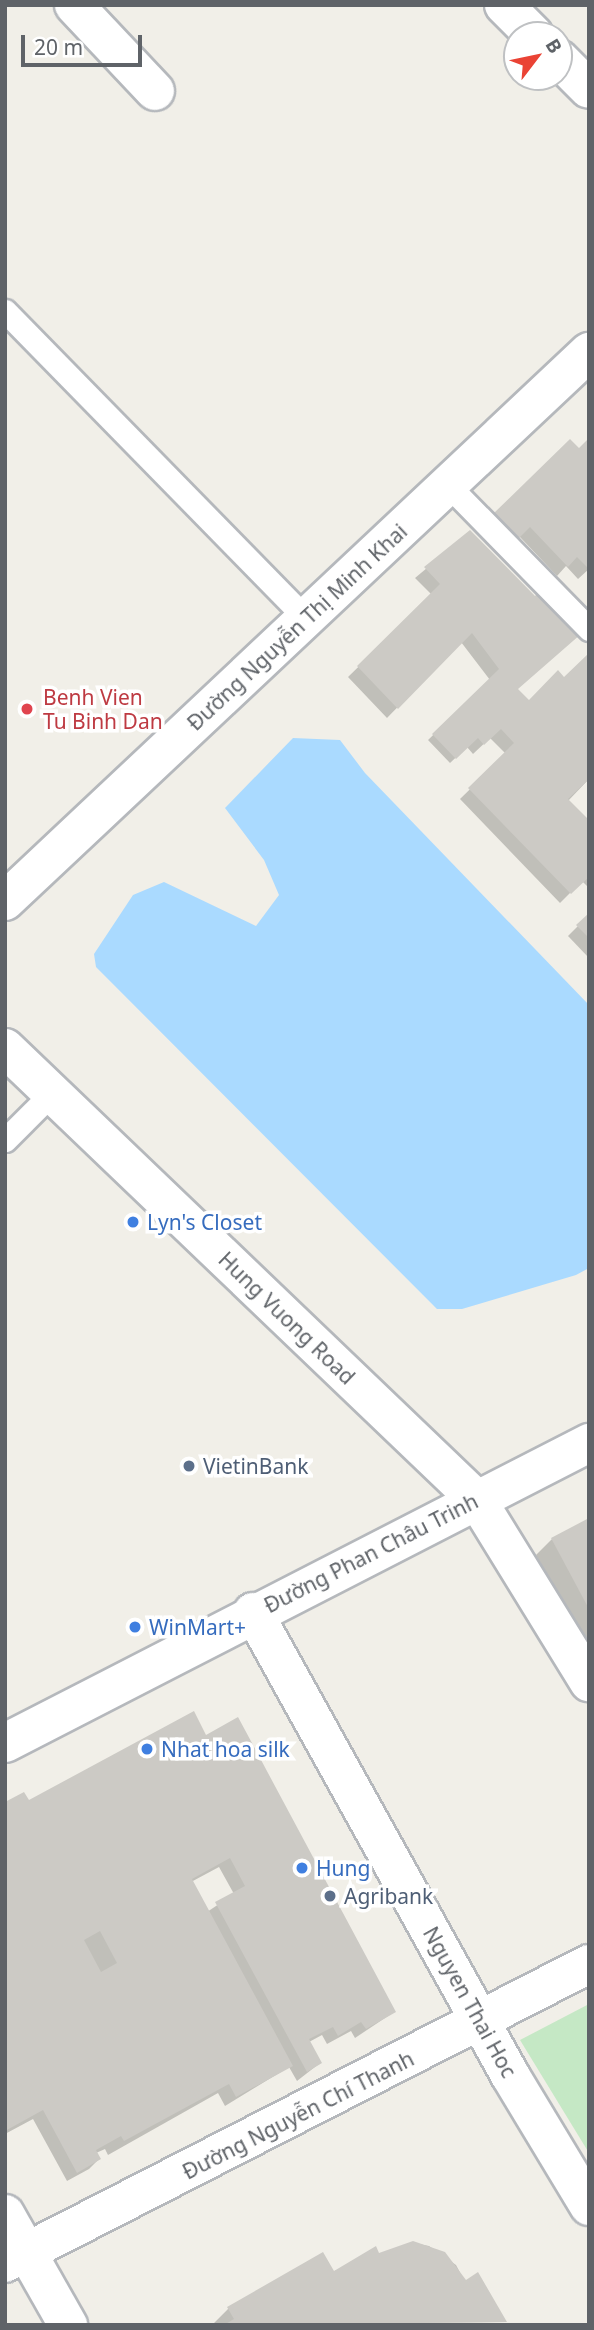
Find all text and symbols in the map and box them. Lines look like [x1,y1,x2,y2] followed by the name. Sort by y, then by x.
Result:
[24,21,145,65] scale bar
[503,21,573,91] north arrow
[34,33,83,61] text: 20 m
[540,34,568,58] text: B
[182,518,412,736] street label: Đường Nguyễn Thị Minh Khai
[43,684,163,734] place label: Benh Vien Tu Binh Dan
[17,699,37,719] marker: Benh Vien Tu Binh Dan
[147,1209,262,1235] place label: Lyn's Closet
[125,1214,141,1230] marker: Lyn's Closet
[214,1246,360,1390] street label: Hung Vuong Road
[203,1453,308,1479] place label: VietinBank
[181,1458,197,1474] marker: VietinBank
[260,1488,482,1618] street label: Đường Phan Châu Trinh
[149,1614,246,1640] place label: WinMart+
[127,1619,143,1635] marker: WinMart+
[161,1736,290,1762] place label: Nhat hoa silk
[139,1741,155,1757] marker: Nhat hoa silk
[316,1855,370,1881] place label: Hung
[294,1860,310,1876] marker: Hung
[344,1883,433,1909] place label: Agribank
[322,1888,338,1904] marker: Agribank
[418,1922,522,2082] street label: Nguyen Thai Hoc
[178,2046,418,2184] street label: Đường Nguyễn Chí Thanh

